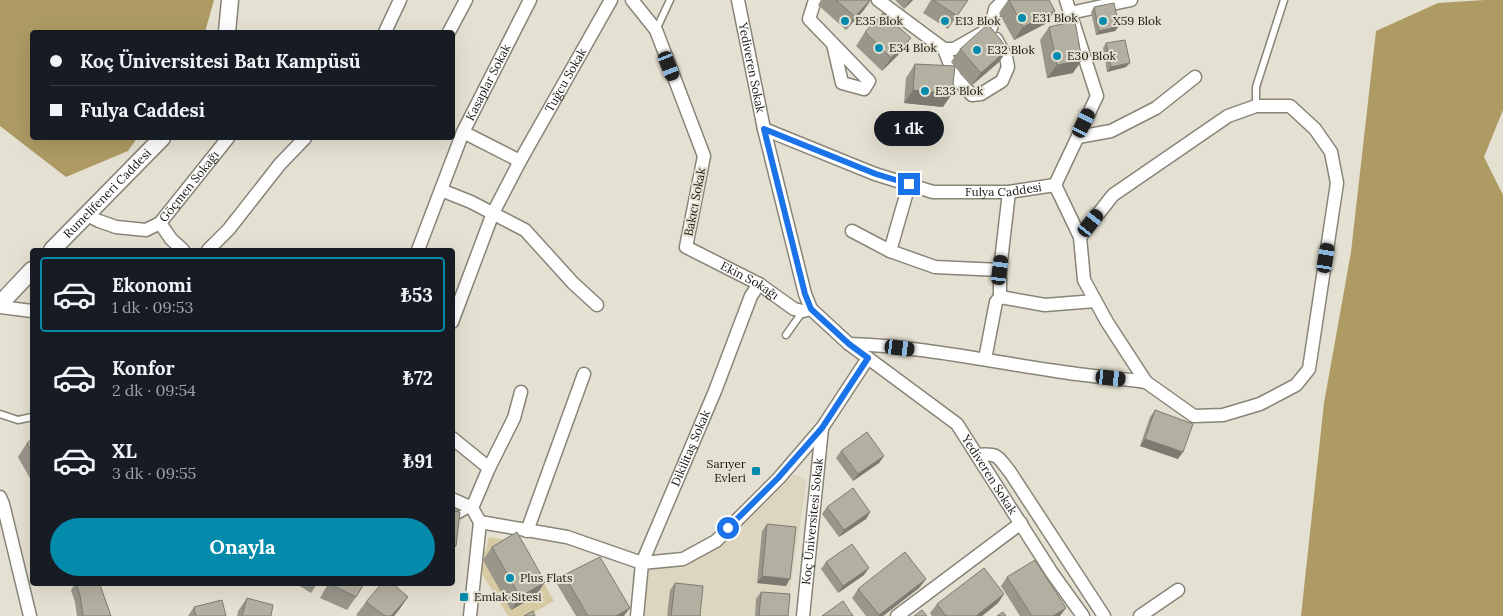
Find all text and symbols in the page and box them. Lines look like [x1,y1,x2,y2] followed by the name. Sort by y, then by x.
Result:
[1032,10,1078,25] place label: E31 Blok
[1016,12,1028,24] marker: E31 Blok
[855,13,903,28] place label: E35 Blok
[955,13,1001,28] place label: E13 Blok
[1113,13,1162,28] place label: X59 Blok
[839,15,851,27] marker: E35 Blok
[939,15,951,27] marker: E13 Blok
[1097,15,1109,27] marker: X59 Blok
[736,20,769,114] street label: Yediveren Sokak
[889,40,937,55] place label: E34 Blok
[462,41,514,123] street label: Kasaplar Sokak
[873,42,885,54] marker: E34 Blok
[987,42,1035,57] place label: E32 Blok
[971,44,983,56] marker: E32 Blok
[541,45,590,114] street label: Tuğcu Sokak
[1067,48,1116,63] place label: E30 Blok
[80,49,360,73] text: Koç Üniversitesi Batı Kampüsü
[656,49,681,83] car
[1051,50,1063,62] marker: E30 Blok
[935,83,984,98] place label: E33 Blok
[919,85,931,97] marker: E33 Blok
[80,98,205,122] text: Fulya Caddesi
[1070,106,1097,140] car
[874,111,944,146] callout: 1 dk
[894,118,924,138] text: 1 dk
[60,146,154,241] street label: Rumelifeneri Caddesi
[156,147,222,225] street label: Göçmen Sokağı
[681,166,709,237] street label: Bakıcı Sokak
[898,173,920,195] route end
[965,179,1043,199] street label: Fulya Caddesi
[1075,207,1106,239] car
[1316,242,1335,274] car
[990,254,1009,286] car
[718,258,782,303] street label: Ekin Sokağı
[52,272,97,317] icon: car
[112,273,192,297] text: Ekonomi
[401,283,433,307] text: ₺53
[112,297,193,317] text: 1 dk · 09:53
[884,339,915,357] car
[52,355,97,400] icon: car
[112,356,175,380] text: Konfor
[403,366,433,390] text: ₺72
[1095,369,1126,387] car
[112,380,196,400] text: 2 dk · 09:54
[667,407,713,488] street label: Dikilitaş Sokak
[958,431,1021,518] street label: Yediveren Sokak
[52,438,97,483] icon: car
[112,439,137,463] text: XL
[403,449,433,473] text: ₺91
[707,456,747,485] place label: Sarıyer Evleri
[798,457,826,585] street label: Koç Üniversitesi Sokak
[112,463,196,483] text: 3 dk · 09:55
[750,465,762,477] marker: Sarıyer Evleri
[717,517,739,539] route start
[50,518,435,576] button: Onayla
[520,570,573,585] place label: Plus Flats
[504,572,516,584] marker: Plus Flats
[474,589,542,604] place label: Emlak Sitesi
[458,591,470,603] marker: Emlak Sitesi

